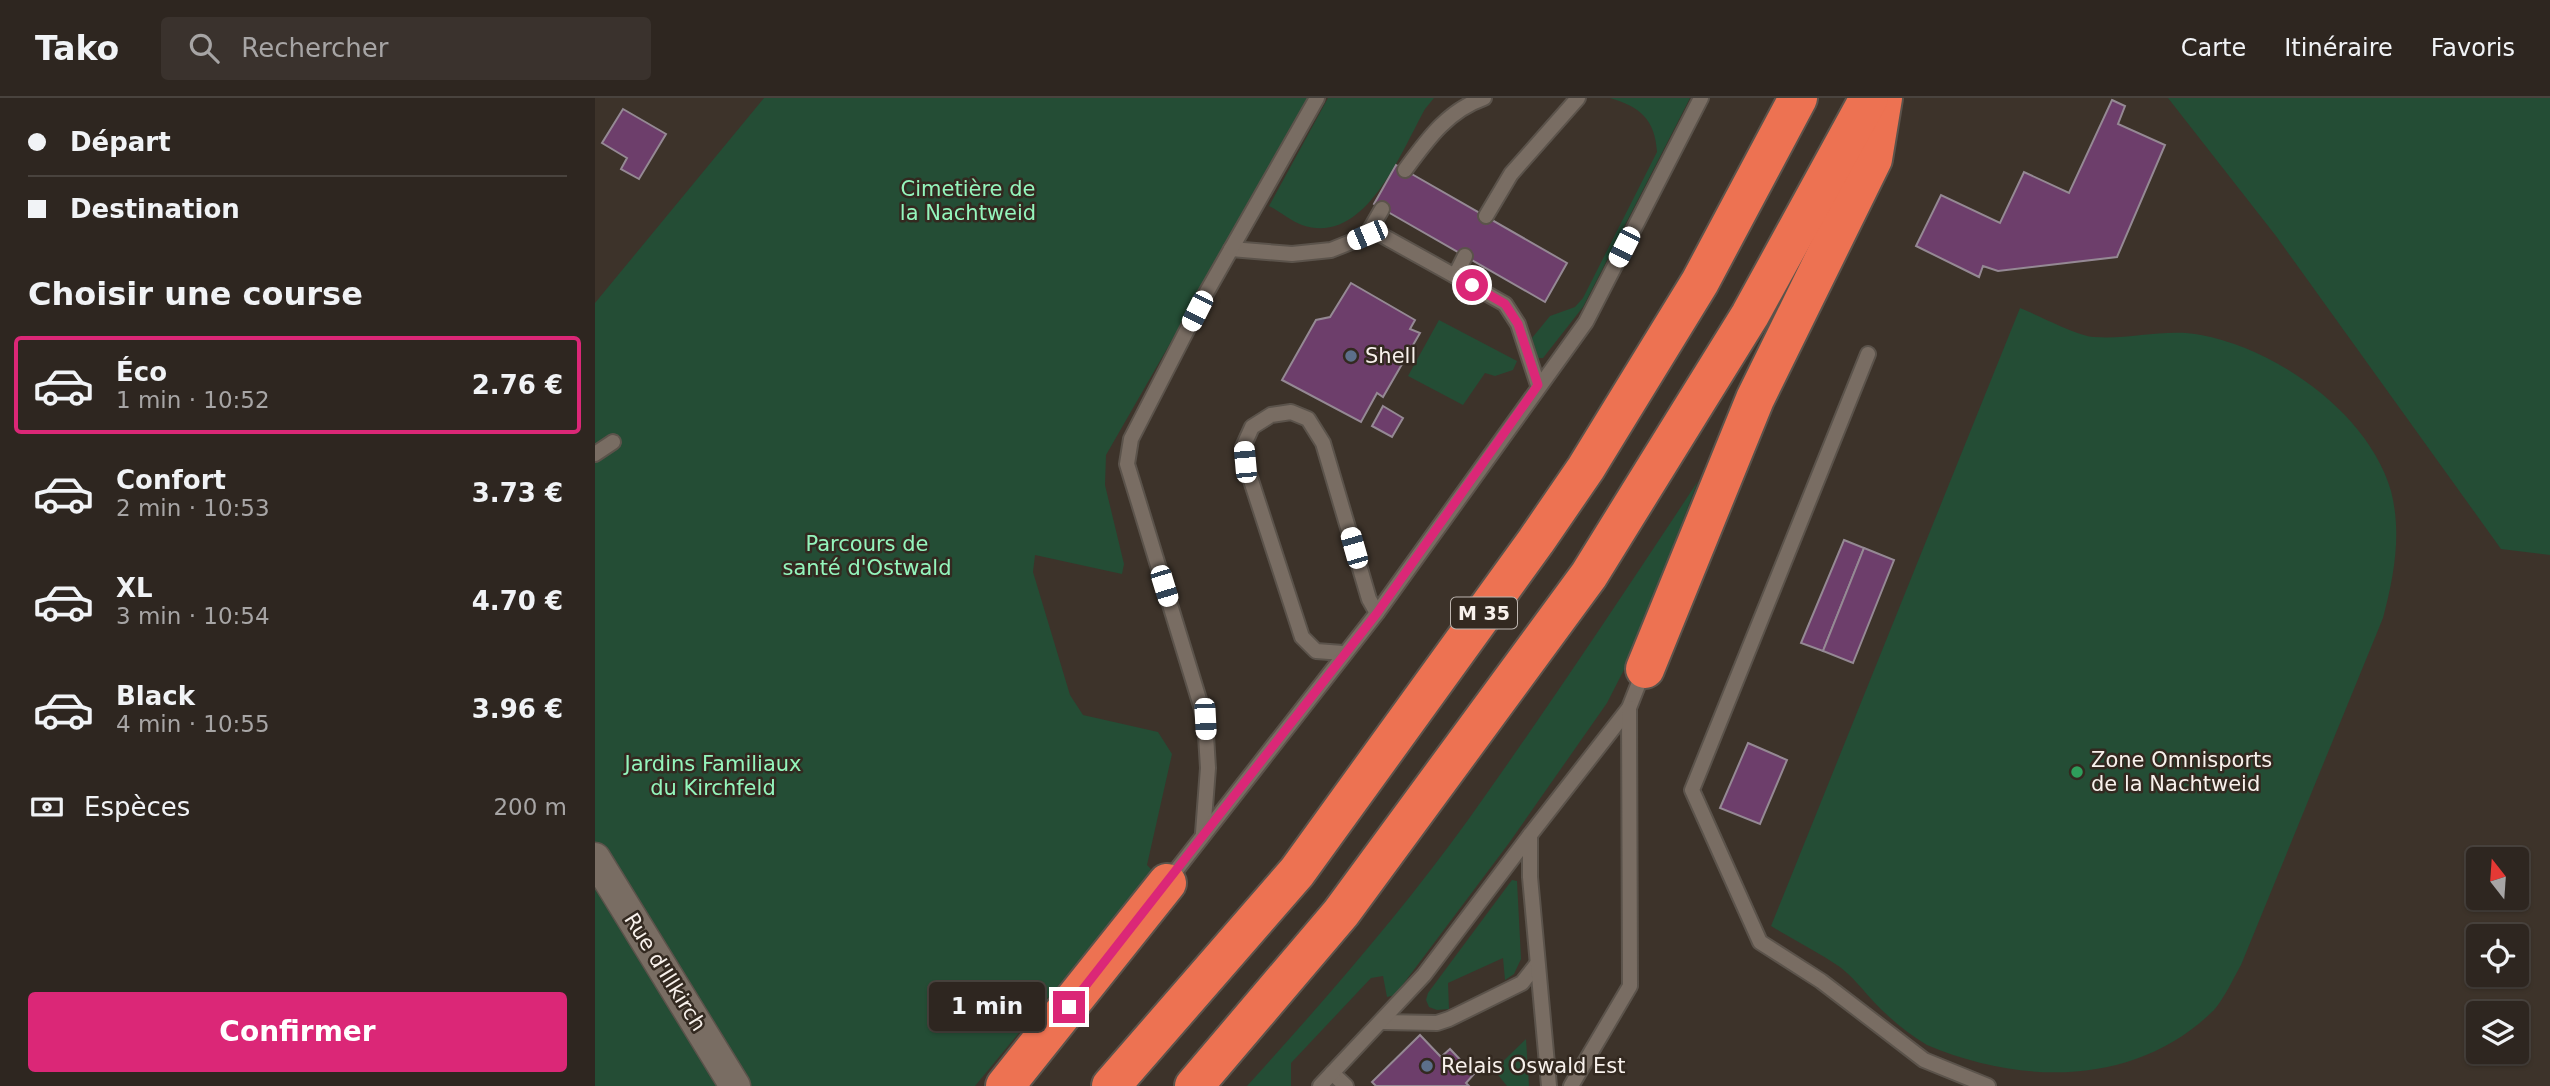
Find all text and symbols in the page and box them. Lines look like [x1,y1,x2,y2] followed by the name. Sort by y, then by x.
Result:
[161,17,651,80] search box
[35,29,119,68] text: Tako
[185,29,223,67] icon: search
[241,33,389,63] text: Rechercher
[2181,34,2246,62] text: Carte
[2284,34,2393,62] text: Itinéraire
[2431,34,2515,62] text: Favoris
[70,127,171,157] text: Départ
[900,177,1036,225] park label: Cimetière de la Nachtweid
[70,194,240,224] text: Destination
[1344,217,1391,253] car
[1606,224,1643,270] car
[1456,269,1488,301] route start
[28,275,363,313] text: Choisir une course
[1179,288,1216,334] car
[1365,344,1416,368] place label: Shell
[1343,348,1359,364] marker: Shell
[32,354,95,417] icon: car
[116,357,167,387] text: Éco
[472,370,563,400] text: 2.76 €
[116,387,270,413] text: 1 min · 10:52
[1233,440,1258,484] car
[32,462,95,525] icon: car
[116,465,226,495] text: Confort
[472,478,563,508] text: 3.73 €
[116,495,270,521] text: 2 min · 10:53
[1339,525,1370,571] car
[783,532,951,580] park label: Parcours de santé d'Ostwald
[1148,563,1181,609] car
[32,570,95,633] icon: car
[116,573,153,603] text: XL
[472,586,563,616] text: 4.70 €
[1451,598,1517,628] road number: M 35
[116,603,270,629] text: 3 min · 10:54
[32,678,95,741] icon: car
[116,681,195,711] text: Black
[472,694,563,724] text: 3.96 €
[1194,697,1217,741] car
[116,711,270,737] text: 4 min · 10:55
[2091,748,2272,796] place label: Zone Omnisports de la Nachtweid
[622,752,802,800] park label: Jardins Familiaux du Kirchfeld
[2069,764,2085,780] marker: Zone Omnisports de la Nachtweid
[28,788,66,826] icon: cash
[84,792,190,822] text: Espèces
[493,794,567,820] text: 200 m
[2466,847,2529,910] north arrow
[2466,847,2529,1064] map controls
[619,909,711,1035] street label: Rue d'Illkirch
[2466,924,2529,987] button: locate
[929,982,1044,1032] callout: 1 min
[1053,991,1085,1023] route end
[28,992,567,1072] button: Confirmer
[951,993,1023,1019] text: 1 min
[2466,1001,2529,1064] button: layers
[1441,1054,1626,1078] place label: Relais Oswald Est
[1419,1058,1435,1074] marker: Relais Oswald Est

